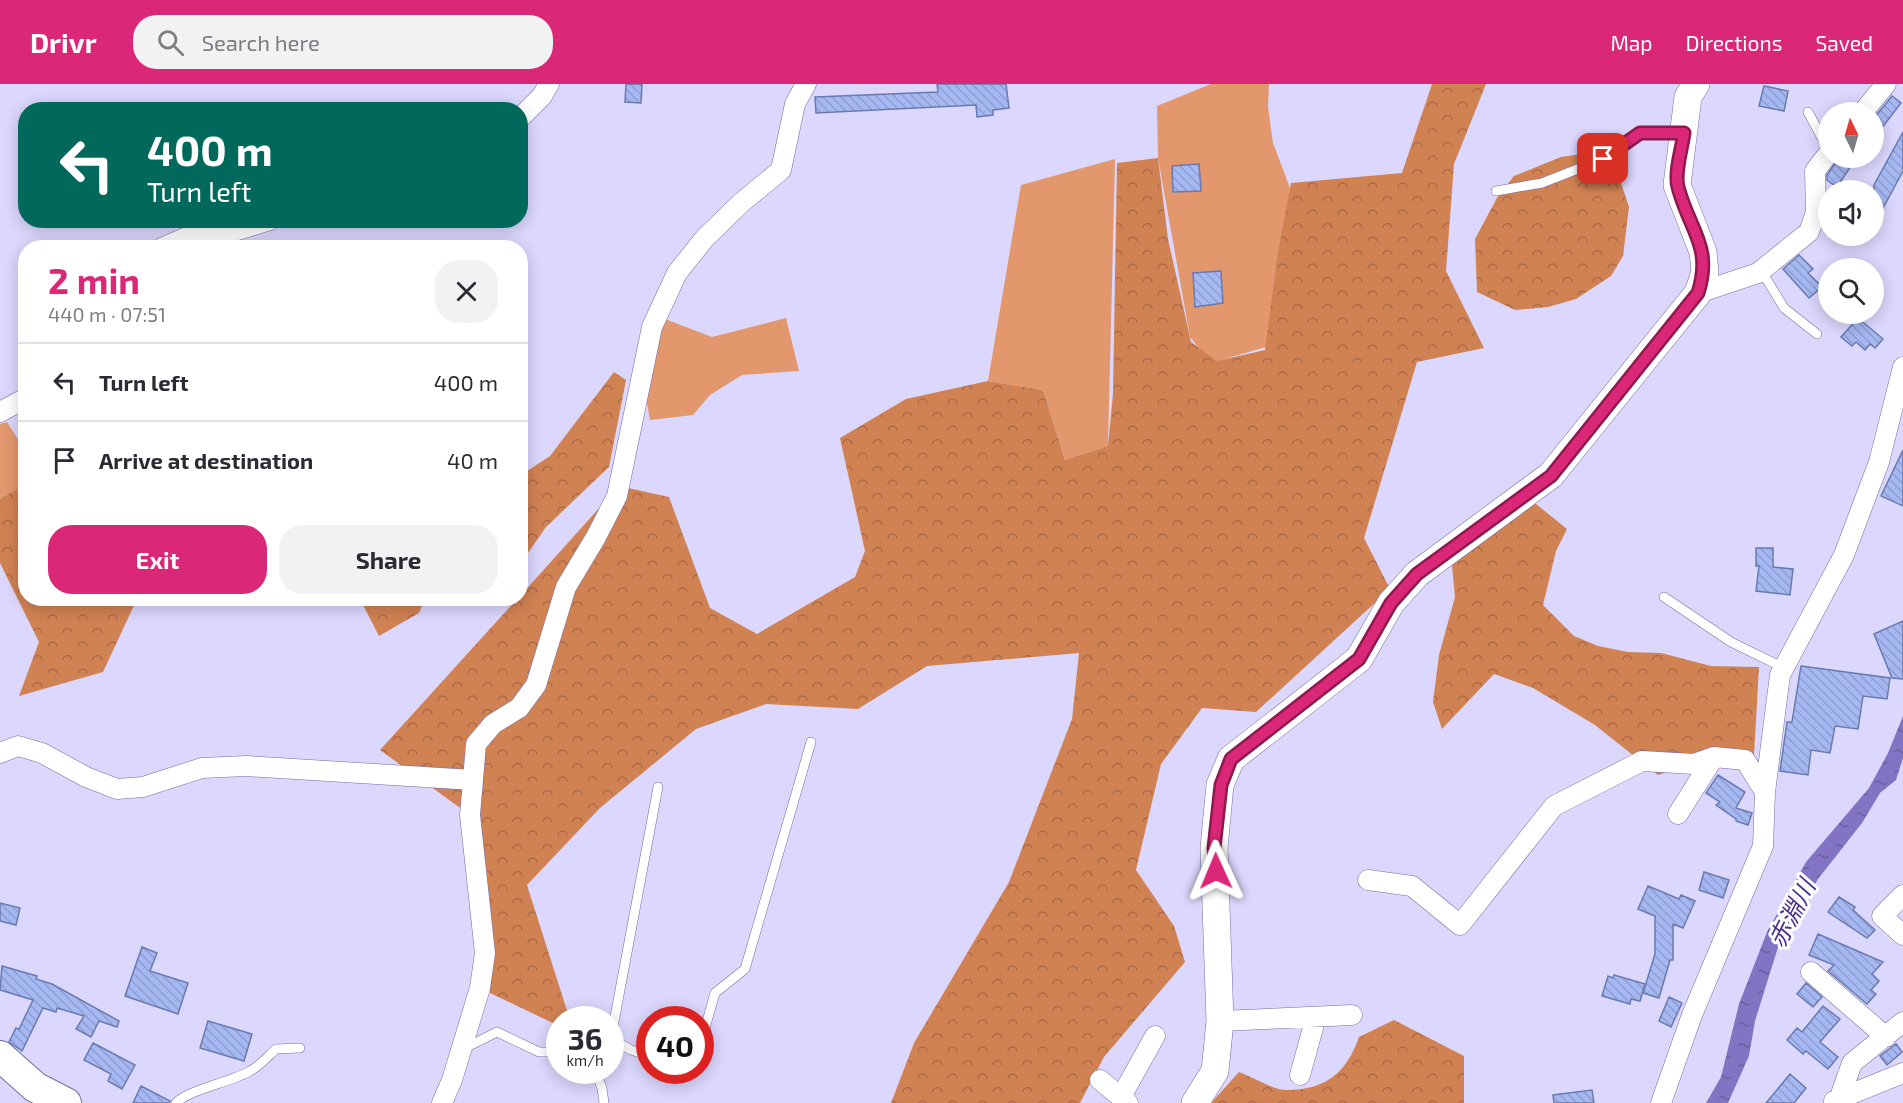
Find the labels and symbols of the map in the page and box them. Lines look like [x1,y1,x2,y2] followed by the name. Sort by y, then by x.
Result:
[1818,102,1884,168] north arrow
[1577,133,1628,184] pin
[1184,839,1248,903] position arrow
[1762,872,1822,952] water label: 赤淵川
[636,1006,714,1084] speed limit sign: 40

